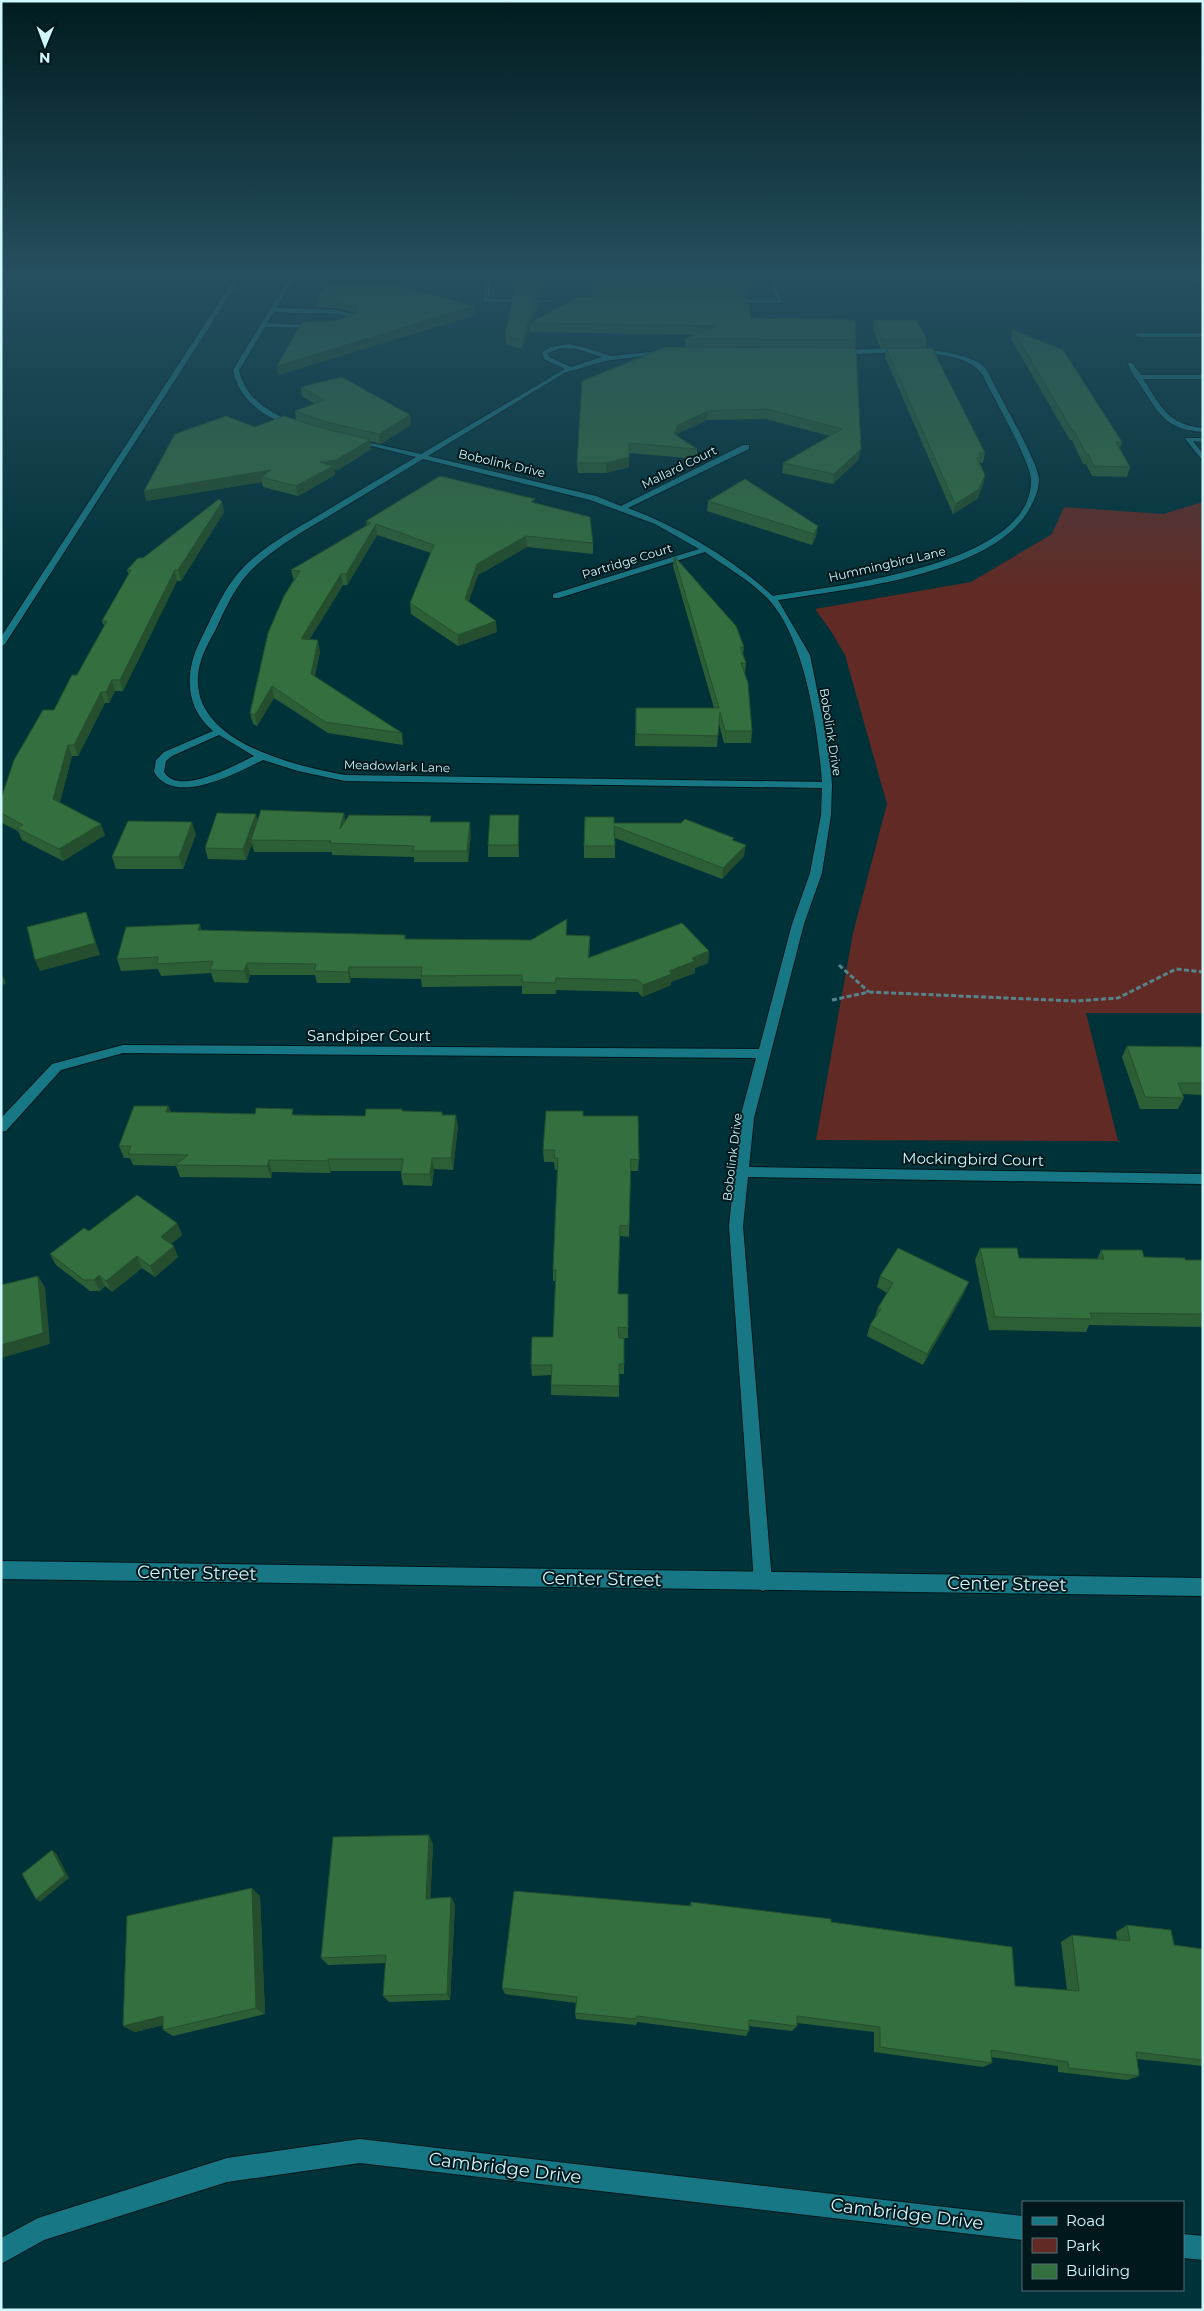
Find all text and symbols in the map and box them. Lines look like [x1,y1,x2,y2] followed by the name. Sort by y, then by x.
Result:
[20,20,70,70] north arrow
[39,49,51,67] text: N
[639,442,719,492] street label: Mallard Court
[457,446,547,480] street label: Bobolink Drive
[580,540,674,582] street label: Partridge Court
[827,543,947,585] street label: Hummingbird Lane
[817,687,845,777] street label: Bobolink Drive
[344,757,450,775] street label: Meadowlark Lane
[307,1026,431,1045] street label: Sandpiper Court
[719,1112,745,1202] street label: Bobolink Drive
[902,1148,1044,1170] street label: Mockingbird Court
[137,1561,257,1585] street label: Center Street
[542,1567,662,1591] street label: Center Street
[947,1572,1067,1596] street label: Center Street
[427,2148,583,2188] street label: Cambridge Drive
[829,2194,985,2234] street label: Cambridge Drive
[1022,2201,1184,2291] legend
[1066,2211,1105,2230] text: Road
[1066,2236,1100,2255] text: Park
[1066,2261,1130,2280] text: Building

